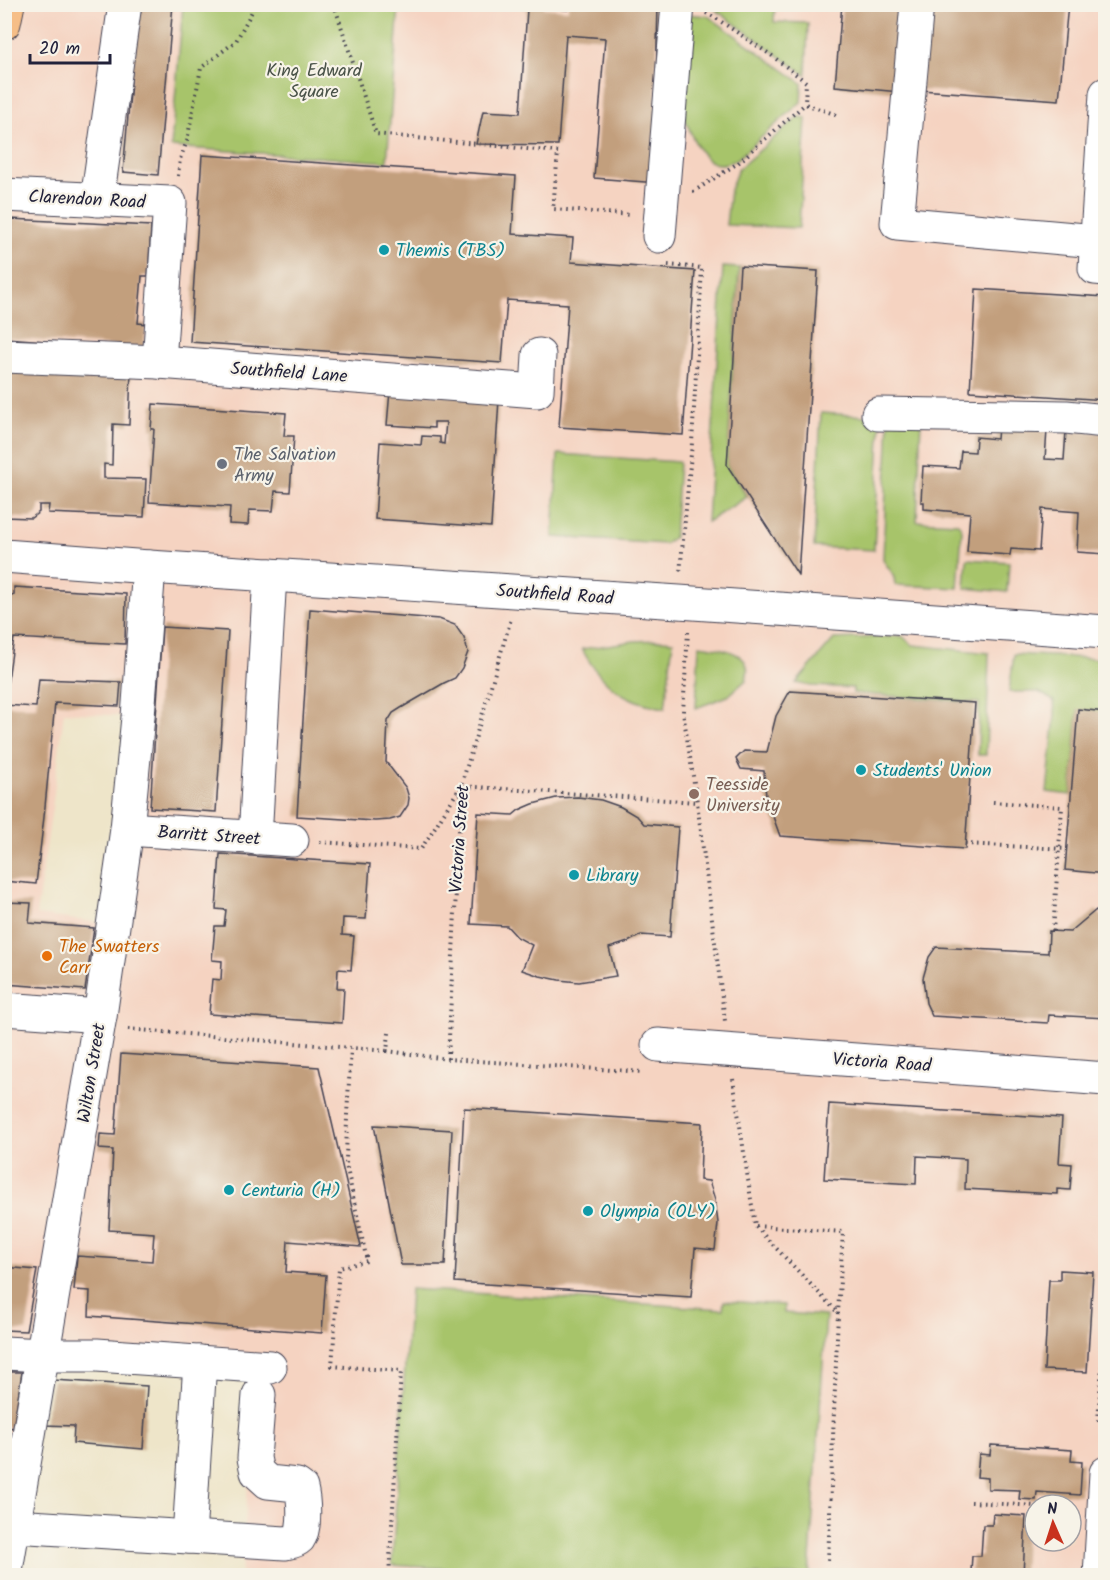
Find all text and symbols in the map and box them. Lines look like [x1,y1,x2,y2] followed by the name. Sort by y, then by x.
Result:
[30,27,110,65] scale bar
[39,35,80,64] text: 20 m
[266,57,363,107] park label: King Edward Square
[28,183,147,218] street label: Clarendon Road
[396,237,505,266] place label: Themis (TBS)
[377,243,391,257] marker: Themis (TBS)
[229,355,348,392] street label: Southfield Lane
[234,441,336,491] place label: The Salvation Army
[215,457,229,471] marker: The Salvation Army
[495,577,615,614] street label: Southfield Road
[873,757,992,786] place label: Students' Union
[854,763,868,777] marker: Students' Union
[706,771,780,821] place label: Teesside University
[442,783,479,894] street label: Victoria Street
[687,787,701,801] marker: Teesside University
[157,818,262,855] street label: Barritt Street
[586,862,639,891] place label: Library
[567,868,581,882] marker: Library
[59,933,160,983] place label: The Swatters Carr
[40,949,54,963] marker: The Swatters Carr
[70,1020,115,1125] street label: Wilton Street
[832,1046,933,1081] street label: Victoria Road
[241,1177,341,1206] place label: Centuria (H)
[222,1183,236,1197] marker: Centuria (H)
[600,1198,716,1227] place label: Olympia (OLY)
[581,1204,595,1218] marker: Olympia (OLY)
[1023,1493,1083,1553] north arrow
[1047,1497,1058,1522] text: N

